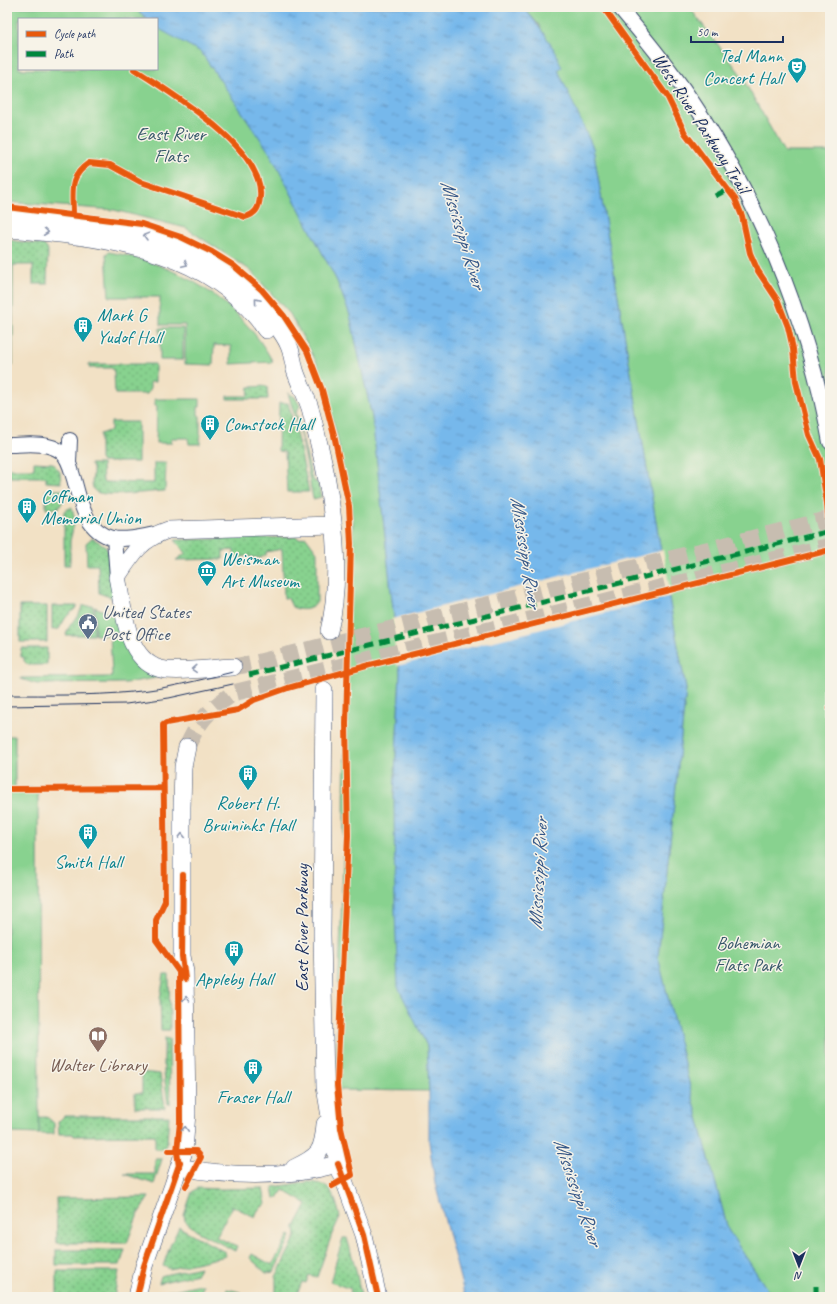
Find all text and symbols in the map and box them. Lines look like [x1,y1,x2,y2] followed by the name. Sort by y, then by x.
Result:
[18,18,158,70] legend
[691,18,783,44] scale bar
[697,24,719,40] text: 50 m
[54,26,96,42] text: Cycle path
[703,44,787,90] place label: Ted Mann Concert Hall
[54,46,74,62] text: Path
[647,48,757,201] street label: West River Parkway Trail
[786,56,808,84] theatre icon: Ted Mann Concert Hall
[137,122,208,168] park label: East River Flats
[435,177,492,294] water label: Mississippi River
[43,228,49,237] one-way arrow
[143,232,150,241] one-way arrow
[181,259,189,267] one-way arrow
[254,298,261,305] one-way arrow
[97,303,165,349] place label: Mark G Yudof Hall
[72,315,94,343] building icon: Mark G Yudof Hall
[224,412,317,436] place label: Comstock Hall
[199,413,221,441] building icon: Comstock Hall
[41,484,142,530] place label: Coffman Memorial Union
[505,495,548,612] water label: Mississippi River
[16,496,38,524] building icon: Coffman Memorial Union
[221,547,301,593] place label: Weisman Art Museum
[196,559,218,587] museum icon: Weisman Art Museum
[102,600,192,646] place label: United States Post Office
[77,612,99,640] public building icon: United States Post Office
[191,665,197,673] one-way arrow
[237,763,259,791] building icon: Robert H. Bruininks Hall
[202,791,297,837] place label: Robert H. Bruininks Hall
[523,815,554,930] water label: Mississippi River
[77,822,99,850] building icon: Smith Hall
[178,833,186,839] one-way arrow
[54,850,126,874] place label: Smith Hall
[290,863,314,992] street label: East River Parkway
[714,931,783,977] park label: Bohemian Flats Park
[223,939,245,967] building icon: Appleby Hall
[195,967,276,991] place label: Appleby Hall
[181,996,190,1002] one-way arrow
[87,1025,109,1053] library icon: Walter Library
[49,1053,148,1077] place label: Walter Library
[242,1057,264,1085] building icon: Fraser Hall
[217,1085,293,1109] place label: Fraser Hall
[181,1126,190,1132] one-way arrow
[548,1135,609,1251] water label: Mississippi River
[779,1246,819,1286] north arrow
[793,1269,802,1283] text: N

